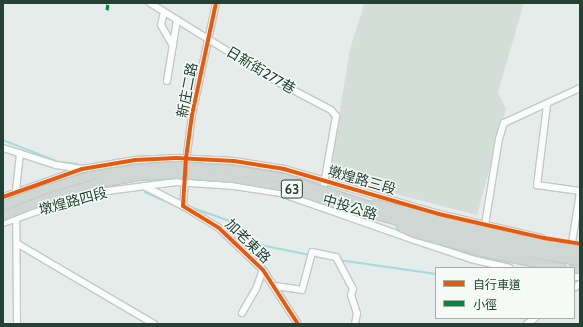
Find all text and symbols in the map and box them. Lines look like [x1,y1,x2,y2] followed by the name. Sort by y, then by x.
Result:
[223,43,299,97] street label: 日新街277巷
[173,61,201,119] street label: 新庄二路
[326,162,398,198] street label: 墩煌路三段
[280,178,304,200] road number: 63
[37,184,109,218] street label: 墩煌路四段
[321,191,379,223] street label: 中投公路
[222,216,274,266] street label: 加老東路
[435,267,575,319] legend
[473,277,521,292] text: 自行車道
[473,297,497,312] text: 小徑

